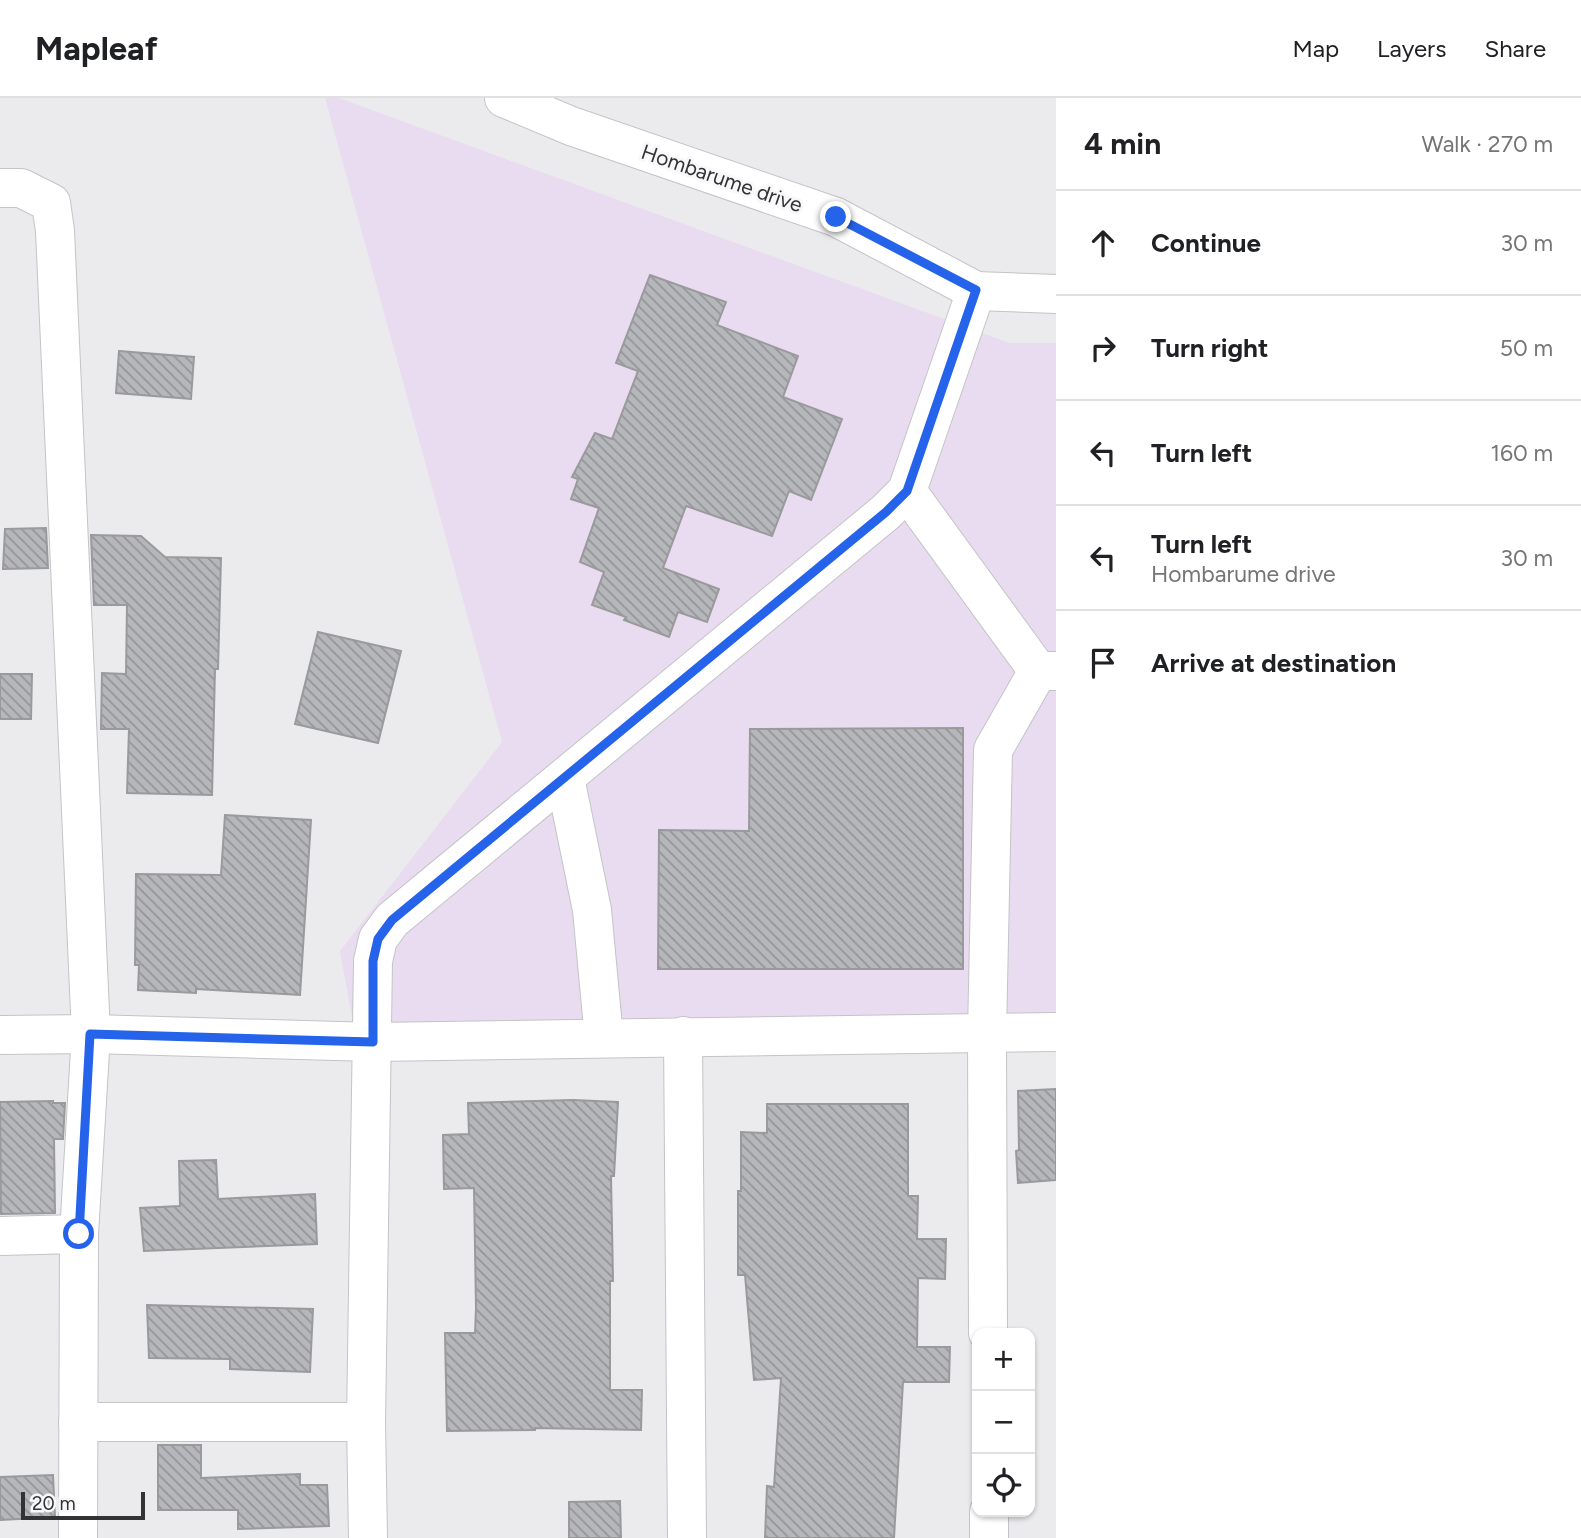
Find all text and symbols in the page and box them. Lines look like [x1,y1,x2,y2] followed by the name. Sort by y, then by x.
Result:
[35,29,158,68] text: Mapleaf
[1292,34,1339,63] text: Map
[1377,34,1446,63] text: Layers
[1484,34,1546,63] text: Share
[1084,125,1161,162] text: 4 min
[1422,130,1553,158] text: Walk · 270 m
[638,139,806,217] street label: Hombarume drive
[820,201,851,232] route end
[1084,224,1122,262] icon: ahead
[1151,227,1261,259] text: Continue
[1500,229,1553,257] text: 30 m
[1084,329,1122,367] icon: right
[1151,332,1268,364] text: Turn right
[1500,334,1553,362] text: 50 m
[1084,434,1122,472] icon: left
[1151,437,1252,469] text: Turn left
[1490,439,1553,467] text: 160 m
[1151,528,1252,560] text: Turn left
[1084,539,1122,577] icon: left
[1500,544,1553,572] text: 30 m
[1151,560,1336,588] text: Hombarume drive
[1084,644,1122,682] icon: arrive
[1151,647,1396,679] text: Arrive at destination
[63,1218,94,1249] route start
[972,1328,1035,1517] map controls
[972,1328,1035,1391] button: +
[972,1391,1035,1454] button: −
[972,1454,1035,1517] button: locate
[21,1489,145,1521] scale bar
[32,1492,76,1515] text: 20 m

